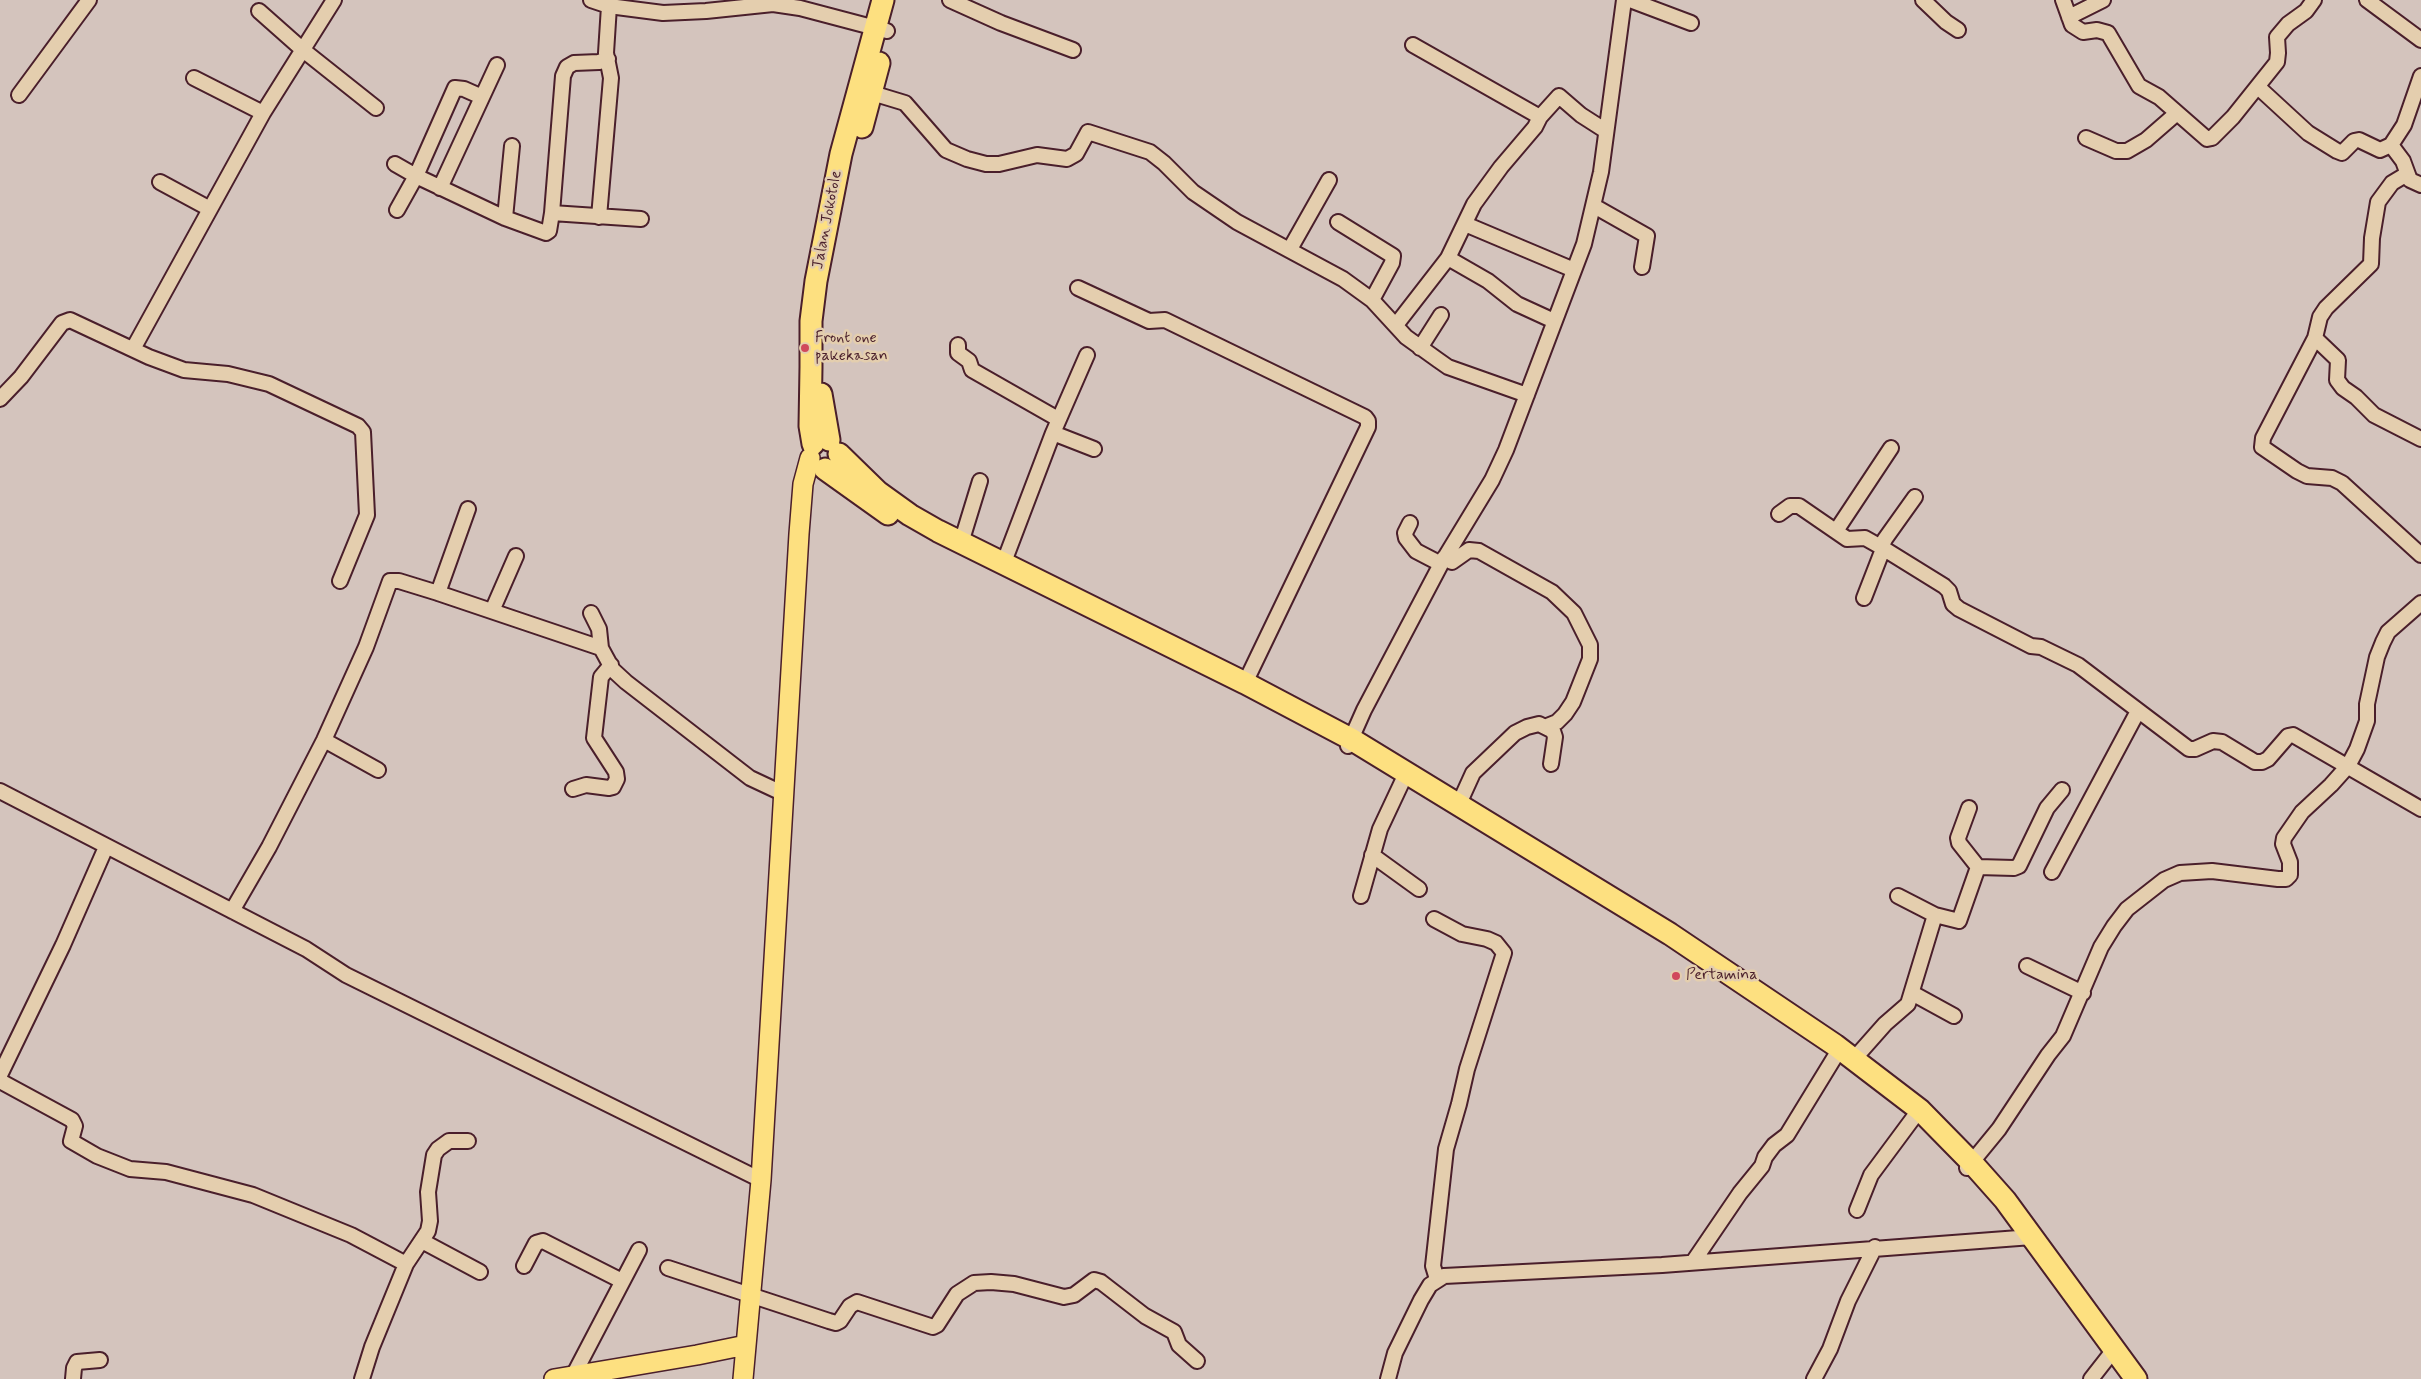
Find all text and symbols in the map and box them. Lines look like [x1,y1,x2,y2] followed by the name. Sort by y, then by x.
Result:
[809,169,847,271] street label: Jalan Jokotole
[815,329,888,367] place label: Front one pakekasan
[799,342,811,354] marker: Front one pakekasan
[1686,966,1757,986] place label: Pertamina
[1670,970,1682,982] marker: Pertamina

